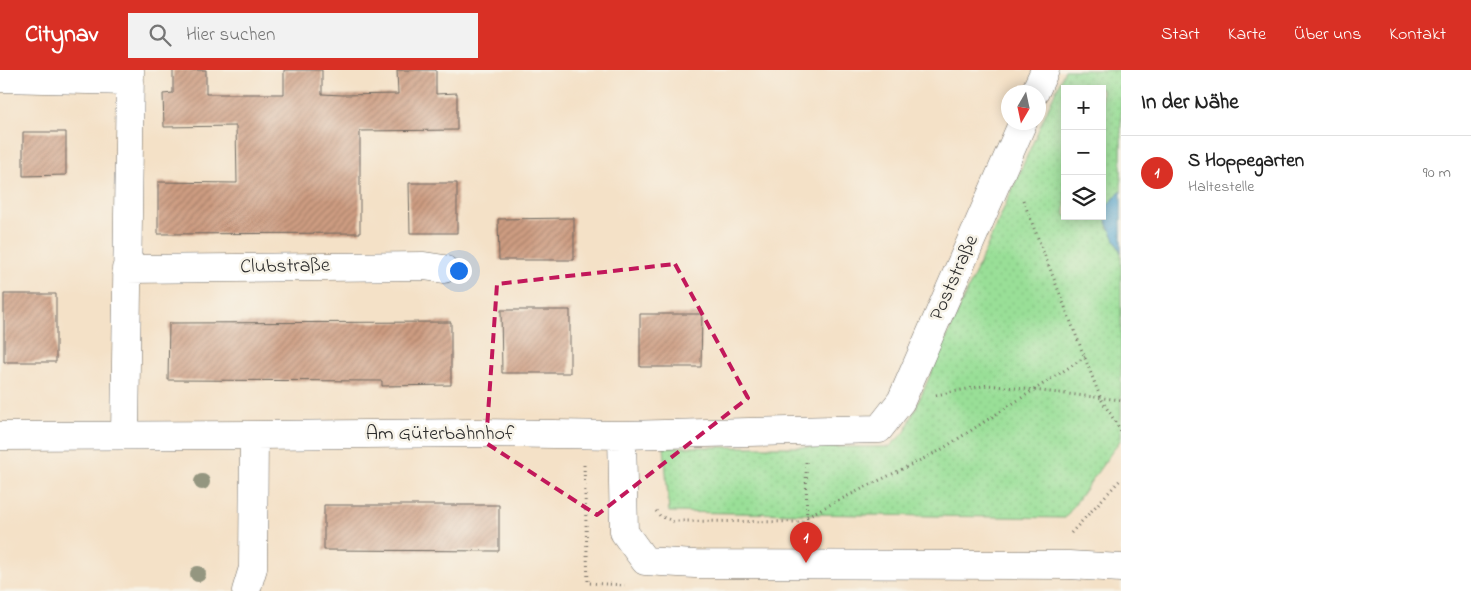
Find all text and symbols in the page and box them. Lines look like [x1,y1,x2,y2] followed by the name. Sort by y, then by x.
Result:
[128,13,478,58] search box
[25,18,98,53] text: Citynav
[146,21,174,49] icon: search
[186,22,275,49] text: Hier suchen
[1161,22,1200,48] text: Start
[1228,22,1266,48] text: Karte
[1294,22,1361,48] text: Über uns
[1389,22,1446,48] text: Kontakt
[1001,85,1046,130] north arrow
[1061,85,1106,220] map controls
[1061,85,1106,130] button: +
[1141,88,1239,118] text: In der Nähe
[1061,130,1106,175] button: −
[1188,148,1304,175] text: S Hoppegarten
[1154,161,1160,185] text: 1
[1423,161,1451,185] text: 90 m
[1061,175,1106,220] button: layers
[1188,175,1254,199] text: Haltestelle
[923,230,987,325] street label: Poststraße
[240,252,330,282] street label: Clubstraße
[446,258,472,284] your location
[366,420,515,449] street label: Am Güterbahnhof
[790,522,822,563] pin: 1

